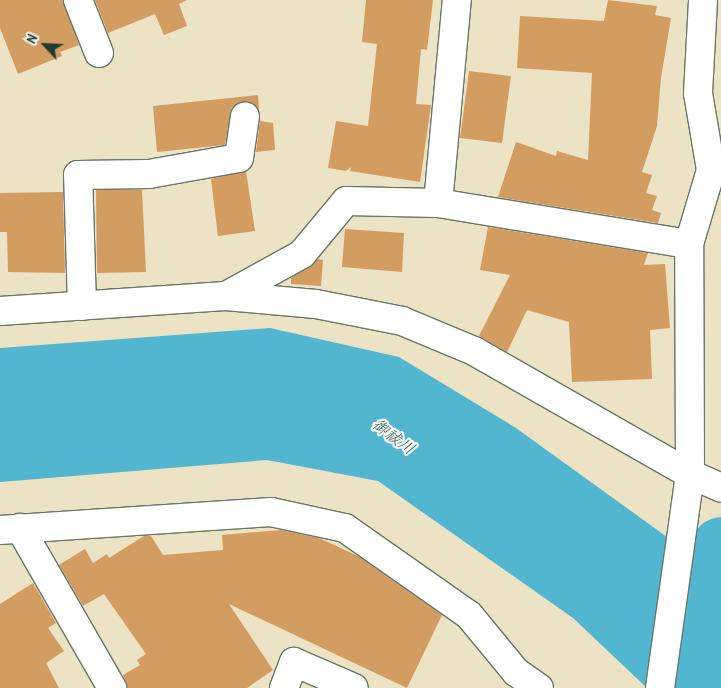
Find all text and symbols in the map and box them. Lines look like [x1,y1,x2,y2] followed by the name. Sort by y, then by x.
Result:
[20,20,70,70] north arrow
[21,31,41,46] text: N
[369,414,419,458] water label: 御祓川

